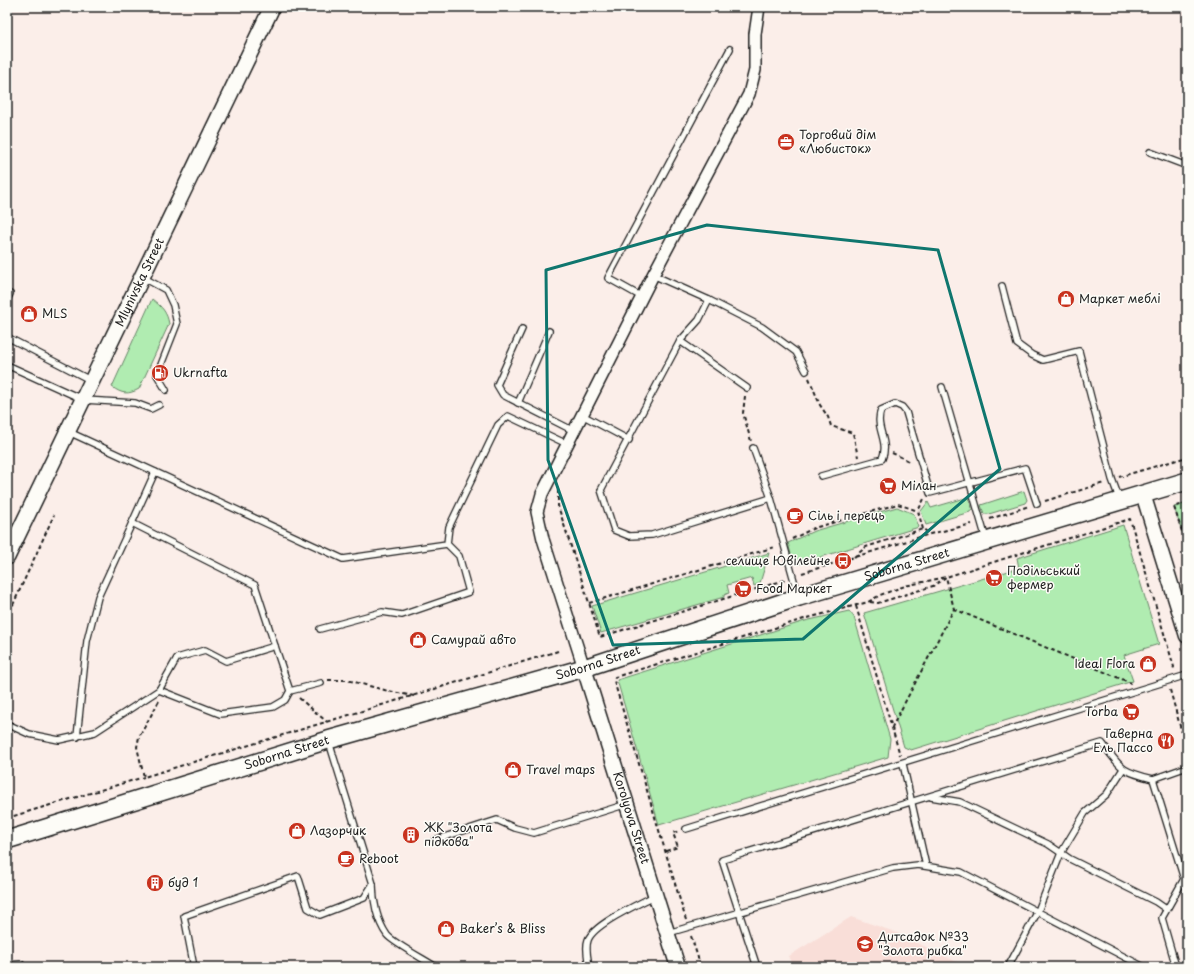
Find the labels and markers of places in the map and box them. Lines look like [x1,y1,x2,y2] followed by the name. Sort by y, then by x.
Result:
[799,125,876,157] place label: Торговий дім «Любисток»
[776,132,796,152] office icon: Торговий дім «Любисток»
[1056,289,1076,309] shop icon: Маркет меблі
[1079,289,1161,307] place label: Маркет меблі
[19,304,39,324] shop icon: MLS
[42,304,67,322] place label: MLS
[150,363,170,383] fuel station icon: Ukrnafta
[173,363,228,381] place label: Ukrnafta
[878,476,898,496] supermarket icon: Мілан
[901,476,937,494] place label: Мілан
[785,506,805,526] cafe icon: Сіль і перець
[808,506,885,524] place label: Сіль і перець
[726,551,830,569] place label: селище Ювілейне
[833,551,853,571] bus stop icon: селище Ювілейне
[1007,561,1080,593] place label: Подільський фермер
[984,568,1004,588] supermarket icon: Подільський фермер
[733,579,753,599] supermarket icon: Food Маркет
[756,579,832,597] place label: Food Маркет
[408,630,428,650] shop icon: Самурай авто
[431,630,516,648] place label: Самурай авто
[1075,654,1136,672] place label: Ideal Flora
[1138,654,1158,674] shop icon: Ideal Flora
[1084,702,1118,720] place label: Torba
[1121,702,1141,722] supermarket icon: Torba
[1093,724,1154,756] place label: Таверна Ель Пассо
[1156,731,1176,751] restaurant icon: Таверна Ель Пассо
[503,760,523,780] shop icon: Travel maps
[526,760,596,778] place label: Travel maps
[423,818,493,850] place label: ЖК "Золота підкова"
[287,821,307,841] shop icon: Лазорчик
[310,821,367,839] place label: Лазорчик
[401,825,421,845] building icon: ЖК "Золота підкова"
[336,849,356,869] cafe icon: Reboot
[359,849,399,867] place label: Reboot
[145,873,165,893] building icon: буд 1
[168,873,198,891] place label: буд 1
[436,919,456,939] shop icon: Bakerʼs & Bliss
[459,919,546,937] place label: Bakerʼs & Bliss
[877,927,969,959] place label: Дитсадок №33 "Золота рибка"
[855,934,875,954] school or university icon: Дитсадок №33 "Золота рибка"

